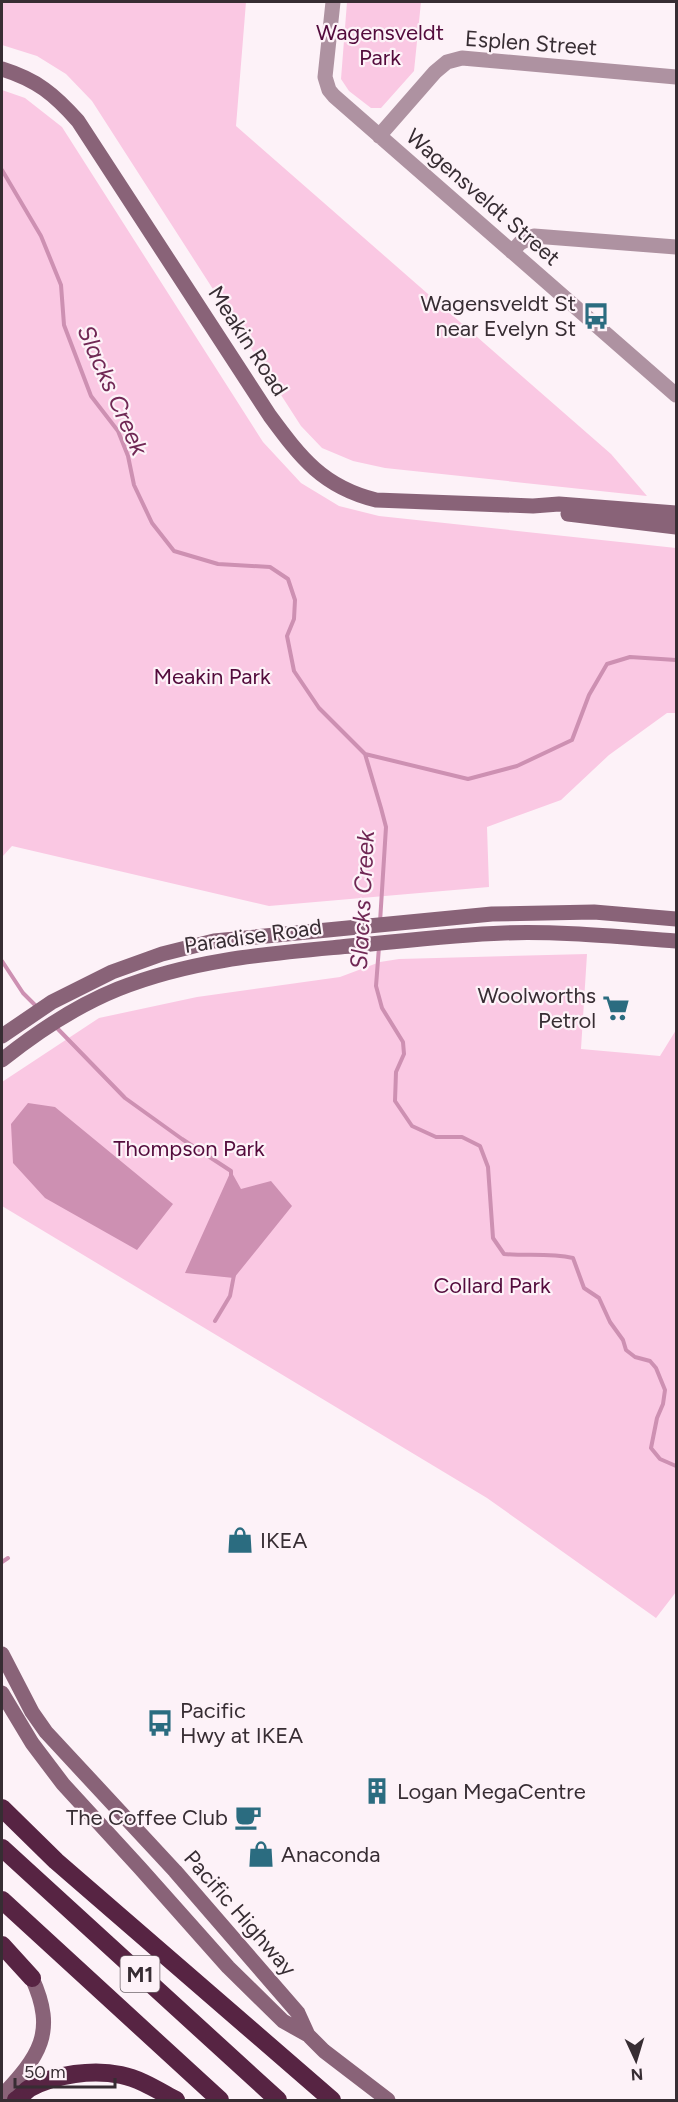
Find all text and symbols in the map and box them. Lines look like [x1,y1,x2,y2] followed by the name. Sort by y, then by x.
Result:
[316,19,444,71] park label: Wagensveldt Park
[464,25,598,61] street label: Esplen Street
[400,123,566,271] street label: Wagensveldt Street
[202,281,294,401] street label: Meakin Road
[421,290,576,342] place label: Wagensveldt St near Evelyn St
[581,301,611,331] bus stop icon: Wagensveldt St near Evelyn St
[71,320,155,461] water label: Slacks Creek
[153,663,271,690] park label: Meakin Park
[344,828,380,970] water label: Slacks Creek
[182,913,324,959] street label: Paradise Road
[477,982,596,1034] place label: Woolworths Petrol
[601,993,631,1023] supermarket icon: Woolworths Petrol
[113,1135,265,1162] park label: Thompson Park
[433,1272,551,1299] park label: Collard Park
[225,1525,255,1555] shop icon: IKEA
[260,1527,307,1554] place label: IKEA
[180,1697,303,1749] place label: Pacific Hwy at IKEA
[145,1708,175,1738] bus stop icon: Pacific Hwy at IKEA
[362,1776,392,1806] building icon: Logan MegaCentre
[397,1778,586,1805] place label: Logan MegaCentre
[233,1802,263,1832] cafe icon: The Coffee Club
[66,1804,228,1831] place label: The Coffee Club
[246,1839,276,1869] shop icon: Anaconda
[281,1841,380,1868] place label: Anaconda
[178,1845,302,1982] street label: Pacific Highway
[120,1956,160,1992] road number: M1
[606,2030,666,2090] north arrow
[15,2051,116,2089] scale bar
[24,2061,66,2083] text: 50 m
[630,2065,644,2084] text: N

